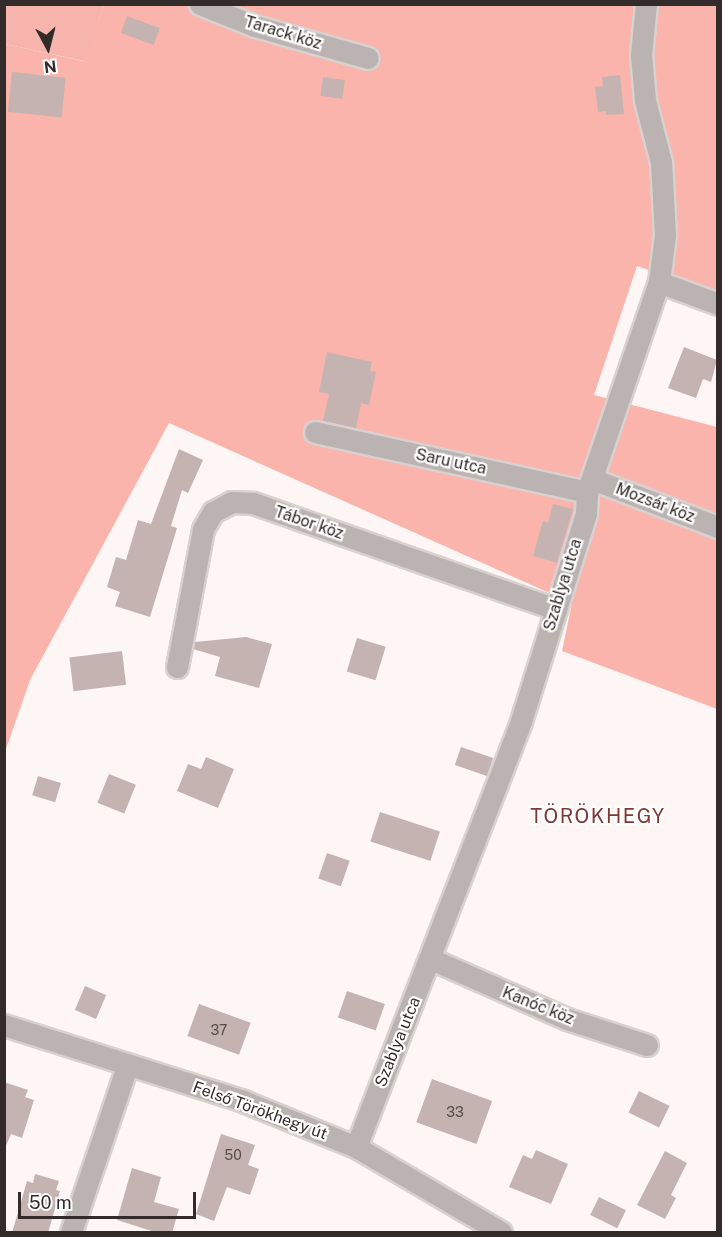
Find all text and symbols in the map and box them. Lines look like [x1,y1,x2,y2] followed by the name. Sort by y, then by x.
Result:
[243,12,323,54] street label: Tarack köz
[18,18,78,78] north arrow
[43,56,58,77] text: N
[414,445,488,479] street label: Saru utca
[613,479,697,527] street label: Mozsár köz
[272,502,346,544] street label: Tábor köz
[540,537,586,633] street label: Szablya utca
[530,804,666,828] district label: TÖRÖKHEGY
[499,983,577,1029] street label: Kanóc köz
[371,994,425,1090] street label: Szablya utca
[211,1022,227,1038] house number: 37
[190,1078,330,1144] street label: Felső Törökhegy út
[446,1104,464,1120] house number: 33
[224,1147,242,1163] house number: 50
[21,1180,200,1218] scale bar
[29,1192,72,1213] text: 50 m

